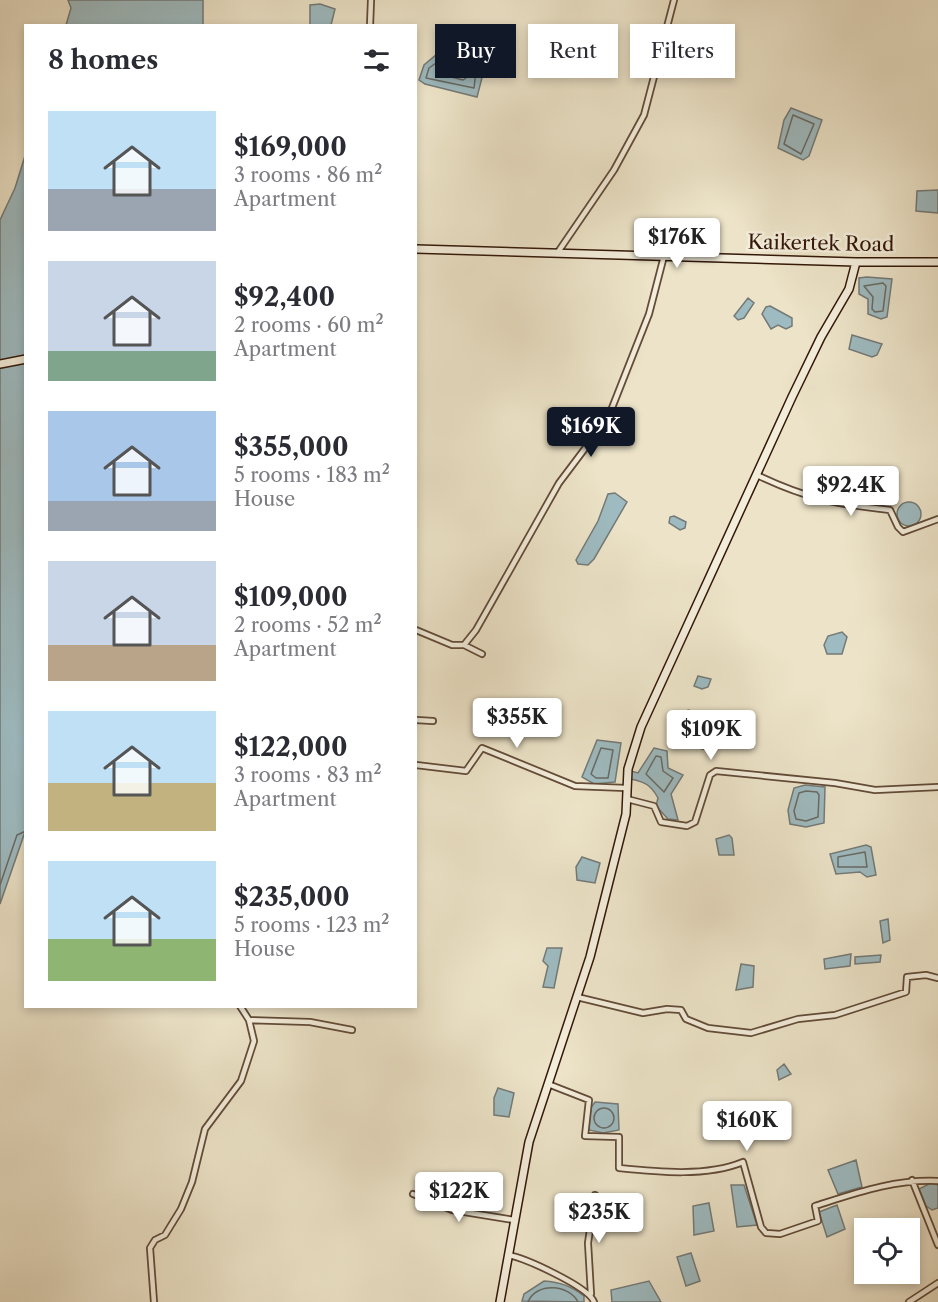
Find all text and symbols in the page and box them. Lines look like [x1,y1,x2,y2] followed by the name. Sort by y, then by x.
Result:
[435,24,516,78] chip: Buy
[528,24,618,78] chip: Rent
[630,24,735,78] chip: Filters
[48,44,158,76] text: 8 homes
[360,44,393,77] icon: filters
[234,131,347,163] text: $169,000
[96,135,168,207] icon: home
[234,163,382,187] text: 3 rooms · 86 m²
[234,187,337,211] text: Apartment
[635,218,719,269] pin: $176K
[648,225,706,249] text: $176K
[747,230,895,256] street label: Kaikertek Road
[234,281,335,313] text: $92,400
[96,285,168,357] icon: home
[234,313,384,337] text: 2 rooms · 60 m²
[234,337,337,361] text: Apartment
[549,407,633,458] pin: $169K
[561,414,621,438] text: $169K
[234,431,348,463] text: $355,000
[96,435,168,507] icon: home
[234,463,390,487] text: 5 rooms · 183 m²
[802,466,900,517] pin: $92.4K
[817,473,885,497] text: $92.4K
[234,487,295,511] text: House
[234,581,348,613] text: $109,000
[96,585,168,657] icon: home
[234,613,382,637] text: 2 rooms · 52 m²
[234,637,337,661] text: Apartment
[475,698,559,749] pin: $355K
[487,705,547,729] text: $355K
[669,710,753,761] pin: $109K
[681,717,741,741] text: $109K
[234,731,347,763] text: $122,000
[96,735,168,807] icon: home
[234,763,382,787] text: 3 rooms · 83 m²
[234,787,337,811] text: Apartment
[234,881,349,913] text: $235,000
[96,885,168,957] icon: home
[234,913,390,937] text: 5 rooms · 123 m²
[234,937,295,961] text: House
[705,1101,789,1152] pin: $160K
[717,1108,777,1132] text: $160K
[417,1172,501,1223] pin: $122K
[429,1179,489,1203] text: $122K
[557,1193,641,1244] pin: $235K
[568,1200,630,1224] text: $235K
[854,1218,920,1284] map controls
[854,1218,920,1284] button: locate

